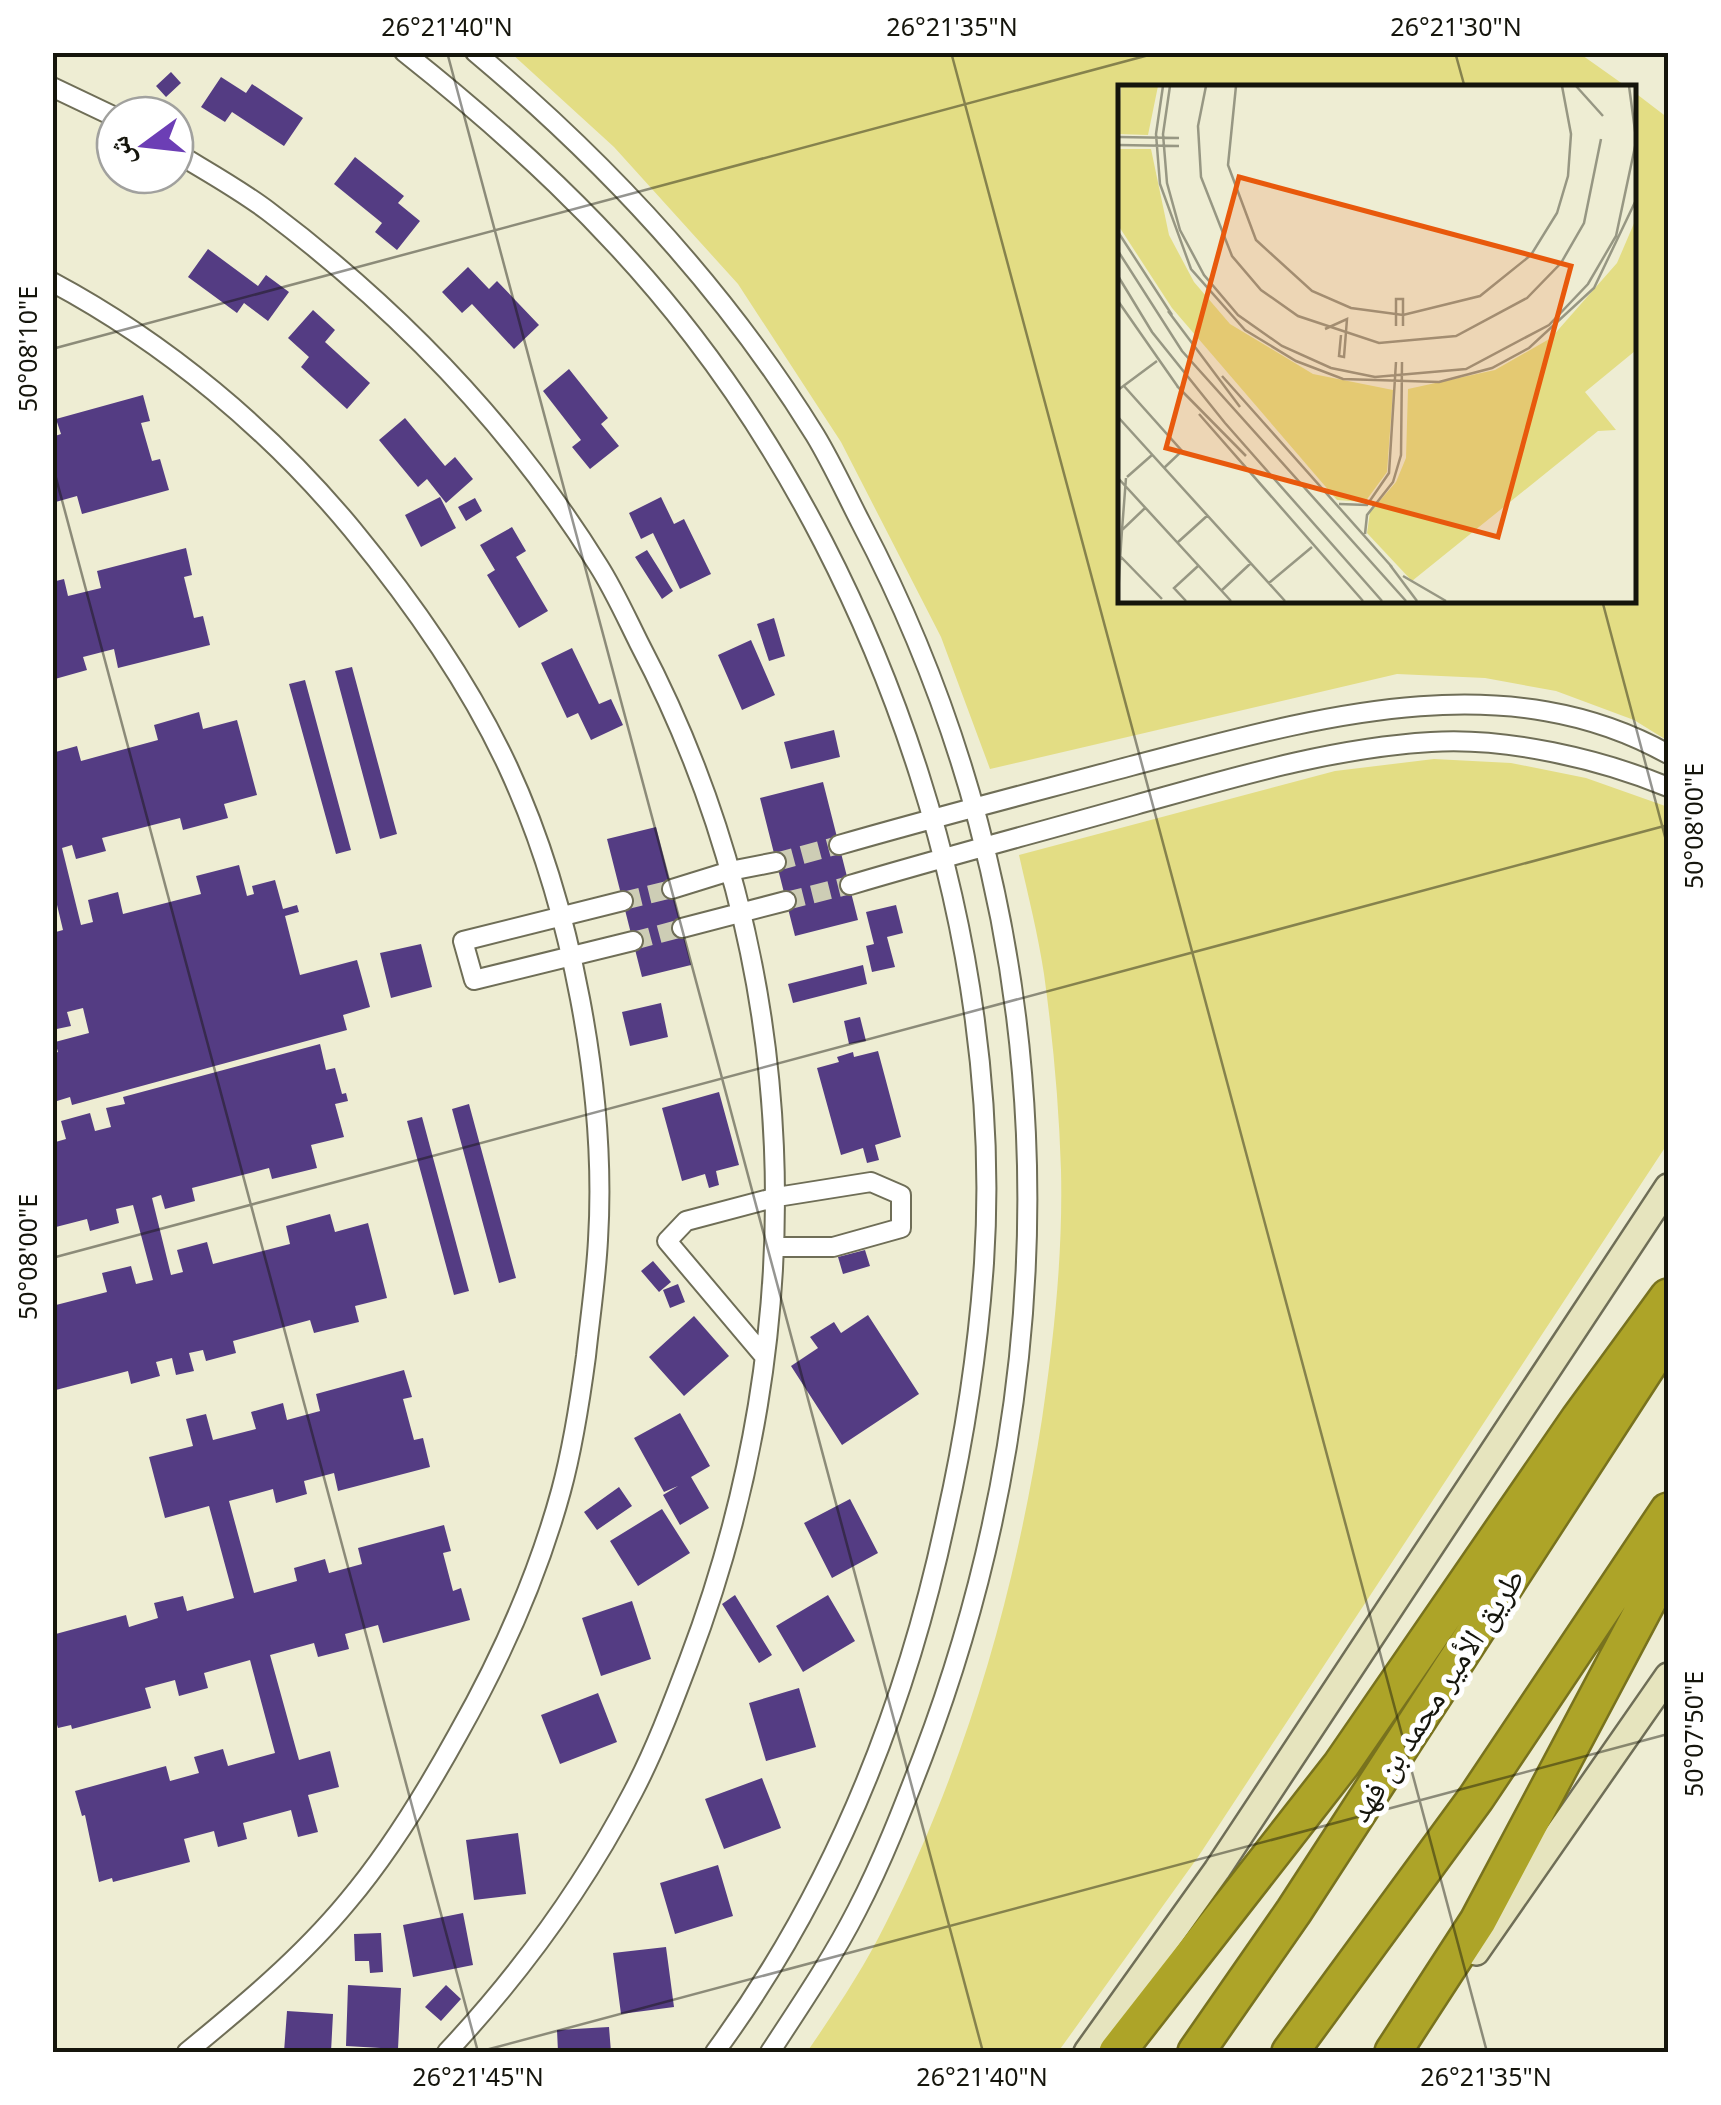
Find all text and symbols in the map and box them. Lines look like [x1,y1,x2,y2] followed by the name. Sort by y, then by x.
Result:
[381,9,513,43] text: 26°21'40"N
[886,9,1018,43] text: 26°21'35"N
[1390,9,1522,43] text: 26°21'30"N
[1118,85,1636,602] inset map
[95,95,195,195] north arrow
[98,132,142,171] text: ش
[10,286,44,412] text: 50°08'10"E
[1676,763,1710,889] text: 50°08'00"E
[10,1194,44,1320] text: 50°08'00"E
[1337,1559,1533,1829] street label: طريق الأمير محمد بن فهد
[1676,1671,1710,1797] text: 50°07'50"E
[412,2059,544,2093] text: 26°21'45"N
[916,2059,1048,2093] text: 26°21'40"N
[1420,2059,1552,2093] text: 26°21'35"N

